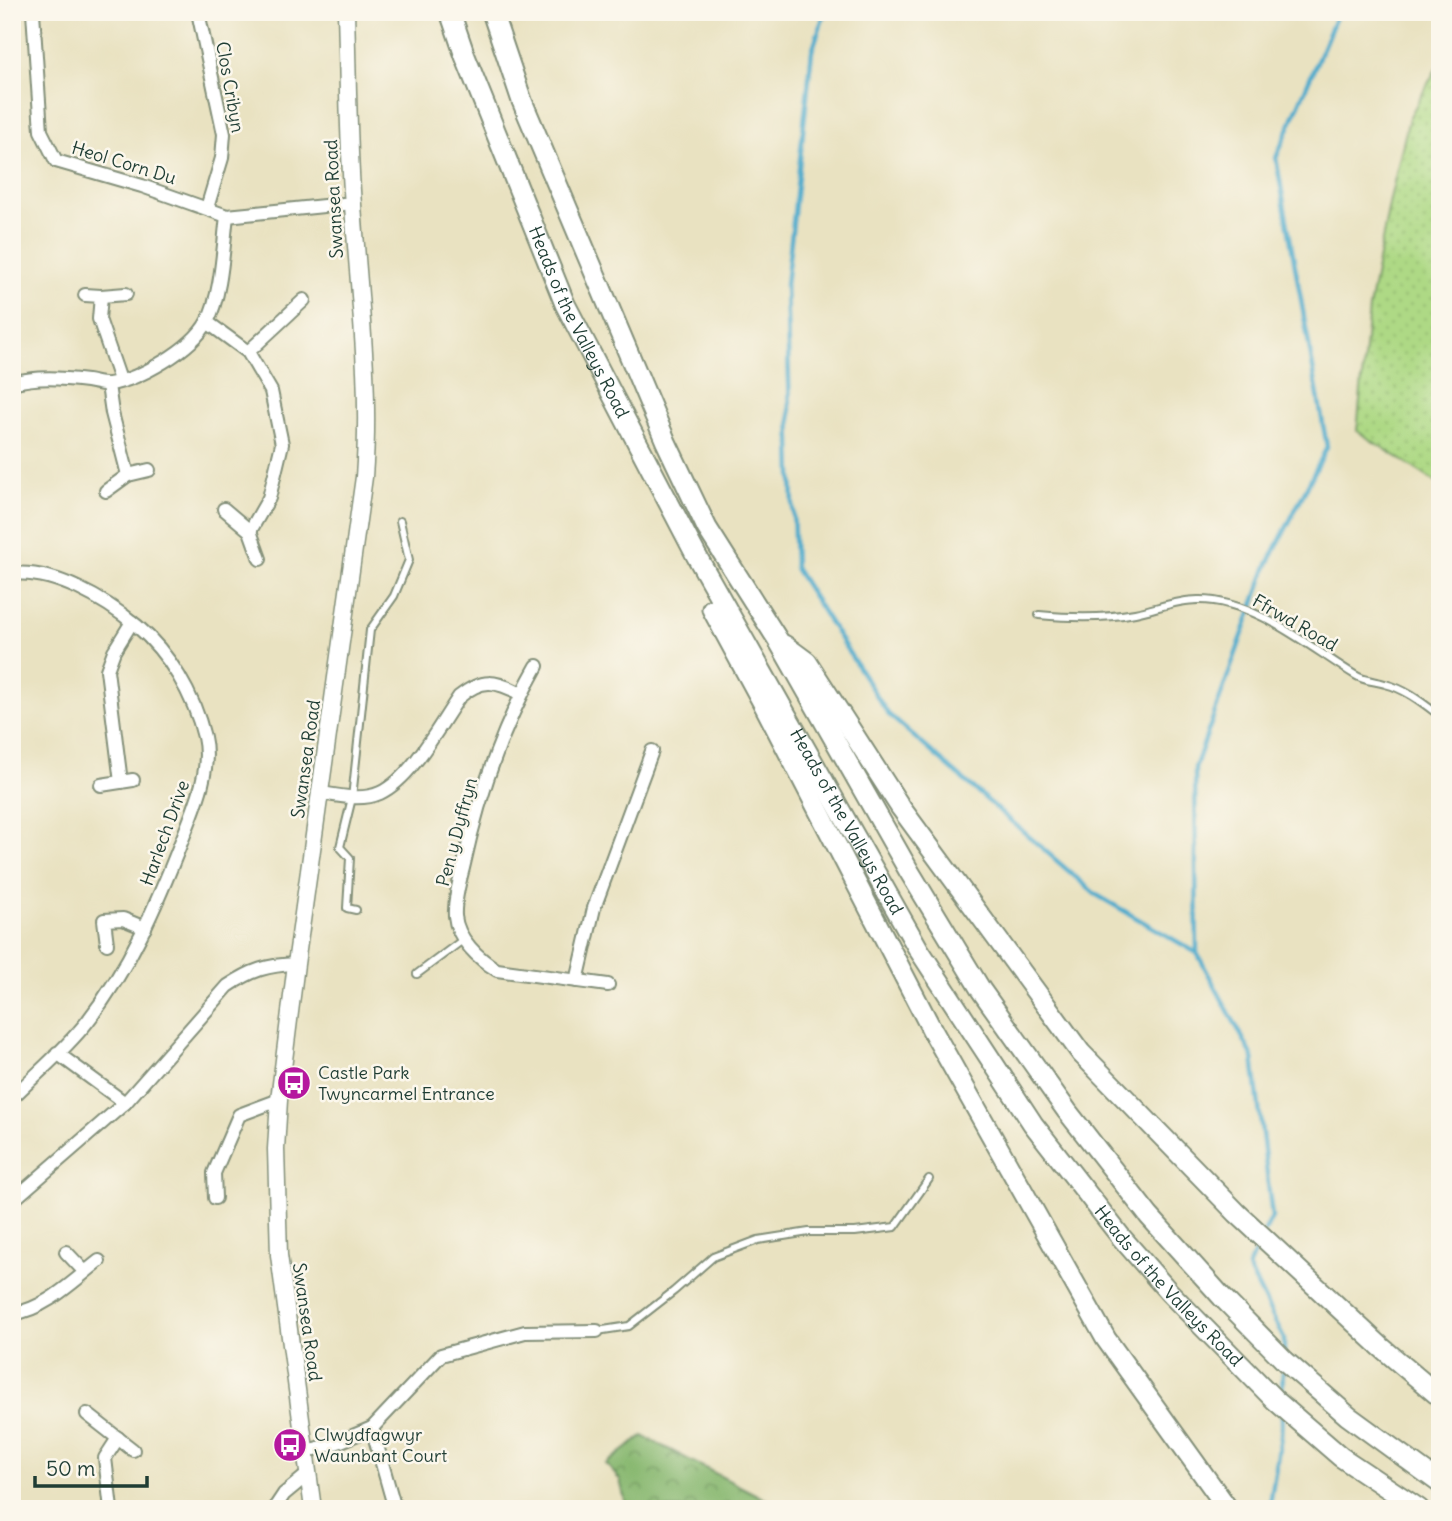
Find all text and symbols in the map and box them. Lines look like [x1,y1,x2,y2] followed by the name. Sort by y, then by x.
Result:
[211,40,250,134] street label: Clos Cribyn
[69,136,179,189] street label: Heol Corn Du
[319,138,348,259] street label: Swansea Road
[524,223,635,422] street label: Heads of the Valleys Road
[1249,589,1342,656] street label: Ffrwd Road
[286,698,325,820] street label: Swansea Road
[785,724,909,919] street label: Heads of the Valleys Road
[431,775,482,889] street label: Pen y Dyffryn
[135,777,194,889] street label: Harlech Drive
[318,1061,495,1105] place label: Castle Park Twyncarmel Entrance
[275,1064,313,1102] bus stop icon: Castle Park Twyncarmel Entrance
[1090,1201,1248,1371] street label: Heads of the Valleys Road
[288,1261,327,1383] street label: Swansea Road
[314,1423,447,1467] place label: Clwydfagwyr Waunbant Court
[271,1426,309,1464] bus stop icon: Clwydfagwyr Waunbant Court
[35,1444,147,1488] scale bar
[46,1455,95,1482] text: 50 m

